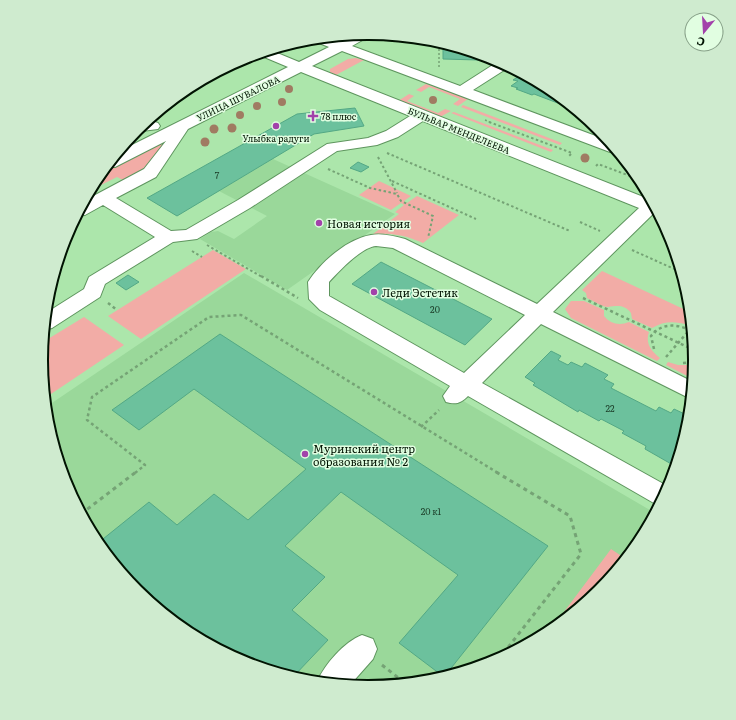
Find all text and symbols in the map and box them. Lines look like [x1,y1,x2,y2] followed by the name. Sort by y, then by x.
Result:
[684,12,724,52] north arrow
[694,34,707,51] text: С
[194,72,282,124] street label: УЛИЦА ШУВАЛОВА
[406,103,513,157] street label: БУЛЬВАР МЕНДЕЛЕЕВА
[321,109,357,123] place label: 78 плюс
[308,111,318,121] marker: 78 плюс
[271,121,281,131] marker: Улыбка радуги
[242,131,310,145] place label: Улыбка радуги
[215,168,220,182] house number: 7
[327,215,411,231] place label: Новая история
[314,218,324,228] marker: Новая история
[382,284,458,300] place label: Леди Эстетик
[369,287,379,297] marker: Леди Эстетик
[430,302,440,316] house number: 20
[605,401,615,415] house number: 22
[313,440,415,469] place label: Муринский центр образования № 2
[300,449,310,459] marker: Муринский центр образования № 2
[421,504,442,518] house number: 20 к1

